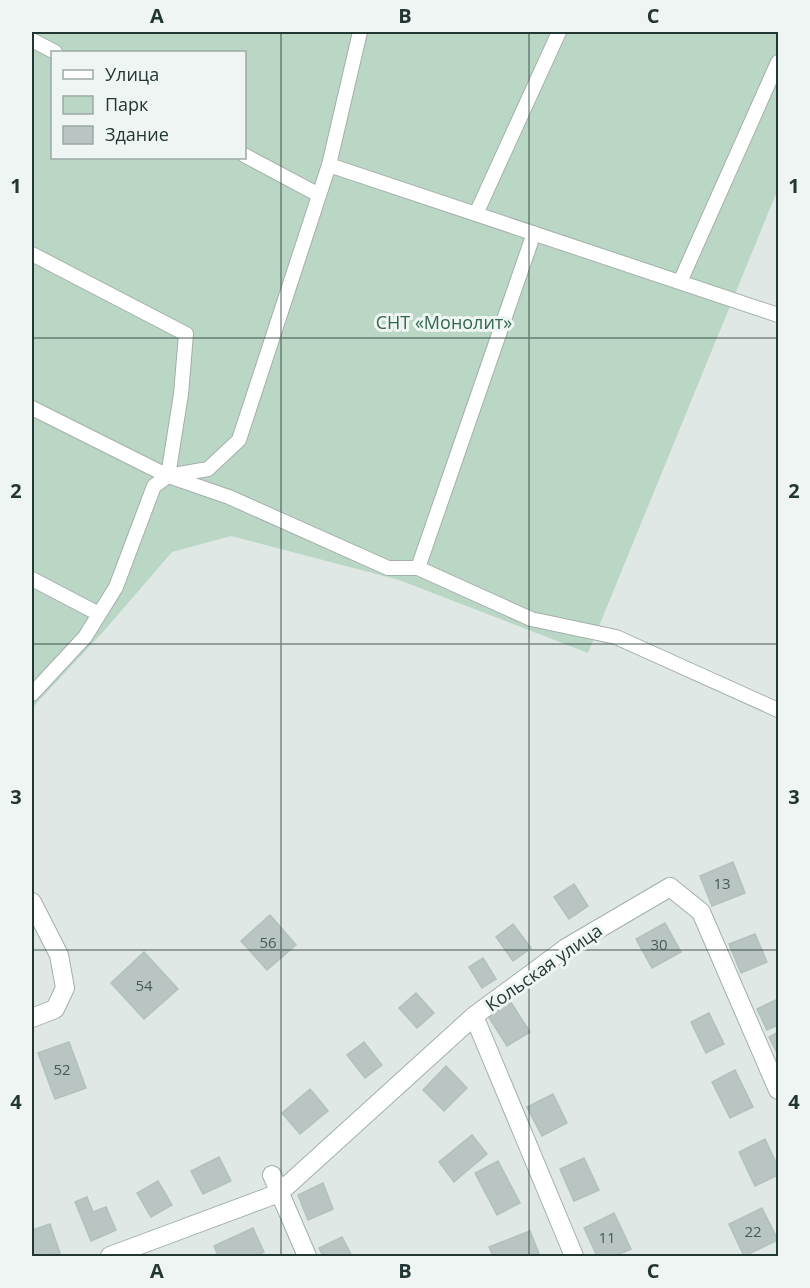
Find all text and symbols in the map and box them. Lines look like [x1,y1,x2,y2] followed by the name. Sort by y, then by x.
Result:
[150,2,164,29] text: A
[398,2,412,29] text: B
[647,2,660,29] text: C
[51,51,246,159] legend
[105,62,159,86] text: Улица
[105,92,149,116] text: Парк
[105,122,169,146] text: Здание
[10,172,22,199] text: 1
[788,172,800,199] text: 1
[376,310,512,334] park label: СНТ «Монолит»
[10,477,22,504] text: 2
[788,477,800,504] text: 2
[10,783,22,810] text: 3
[788,783,800,810] text: 3
[713,873,731,893] house number: 13
[480,918,607,1016] street label: Кольская улица
[259,932,277,952] house number: 56
[650,934,668,954] house number: 30
[135,975,153,995] house number: 54
[53,1059,71,1079] house number: 52
[10,1088,22,1115] text: 4
[788,1088,800,1115] text: 4
[744,1221,762,1241] house number: 22
[598,1227,616,1247] house number: 11
[150,1257,164,1284] text: A
[398,1257,412,1284] text: B
[647,1257,660,1284] text: C

